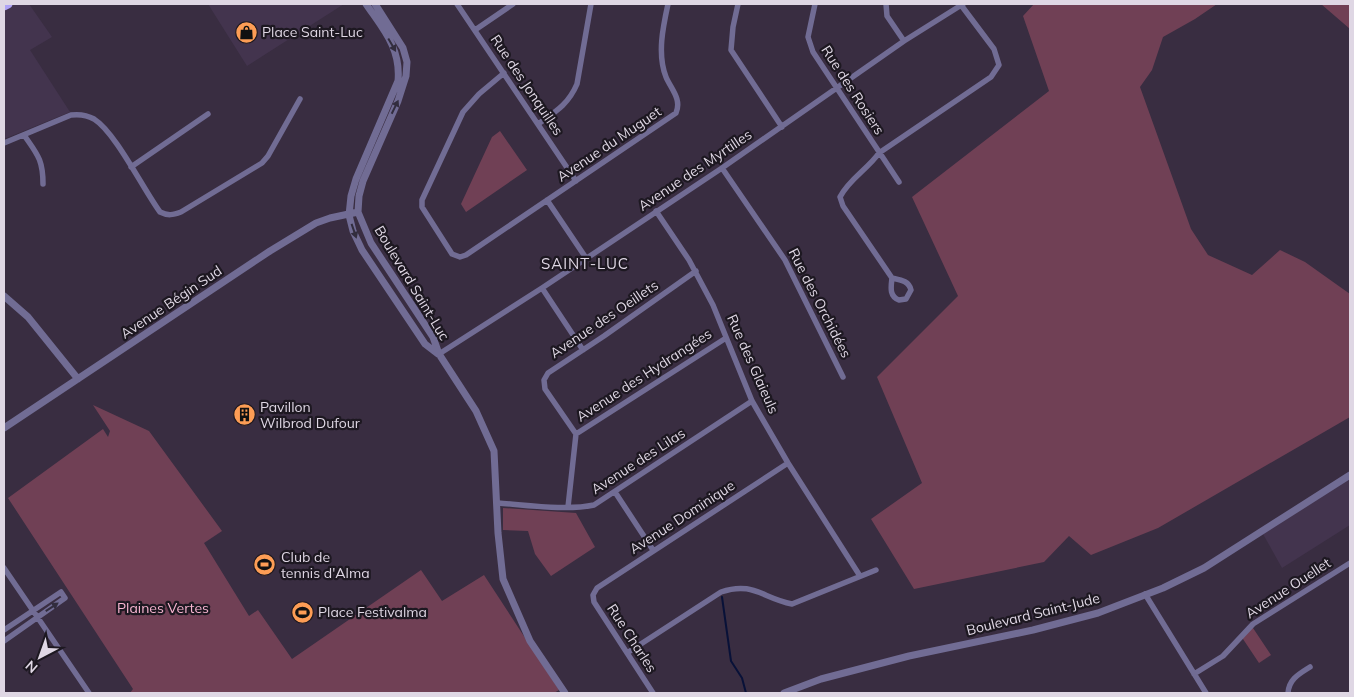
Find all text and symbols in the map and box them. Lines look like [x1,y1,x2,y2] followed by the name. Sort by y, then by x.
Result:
[234,20,258,44] shop icon: Place Saint-Luc
[262,23,363,41] place label: Place Saint-Luc
[487,31,567,139] street label: Rue des Jonquilles
[388,37,396,52] one-way arrow
[817,42,889,138] street label: Rue des Rosiers
[391,100,399,114] one-way arrow
[554,102,665,185] street label: Avenue du Muguet
[635,125,755,215] street label: Avenue des Myrtilles
[371,222,454,344] street label: Boulevard Saint-Luc
[351,223,358,238] one-way arrow
[785,245,855,361] street label: Rue des Orchidées
[541,254,629,273] district label: SAINT-LUC
[117,261,225,343] street label: Avenue Bégin Sud
[546,276,662,362] street label: Avenue des Oeillets
[723,312,783,417] street label: Rue des Glaieuls
[573,324,715,426] street label: Avenue des Hydrangées
[260,398,361,432] place label: Pavillon Wilbrod Dufour
[232,403,256,427] building icon: Pavillon Wilbrod Dufour
[588,424,689,498] street label: Avenue des Lilas
[626,476,738,558] street label: Avenue Dominique
[281,548,370,582] place label: Club de tennis d'Alma
[253,553,277,577] sports icon: Club de tennis d'Alma
[1242,554,1334,622] street label: Avenue Ouellet
[964,589,1102,639] street label: Boulevard Saint-Jude
[117,599,209,617] park label: Plaines Vertes
[290,600,314,624] sports icon: Place Festivalma
[603,600,661,676] street label: Rue Charles
[45,603,58,612] one-way arrow
[318,603,427,621] place label: Place Festivalma
[15,632,65,682] north arrow
[22,657,41,677] text: N

